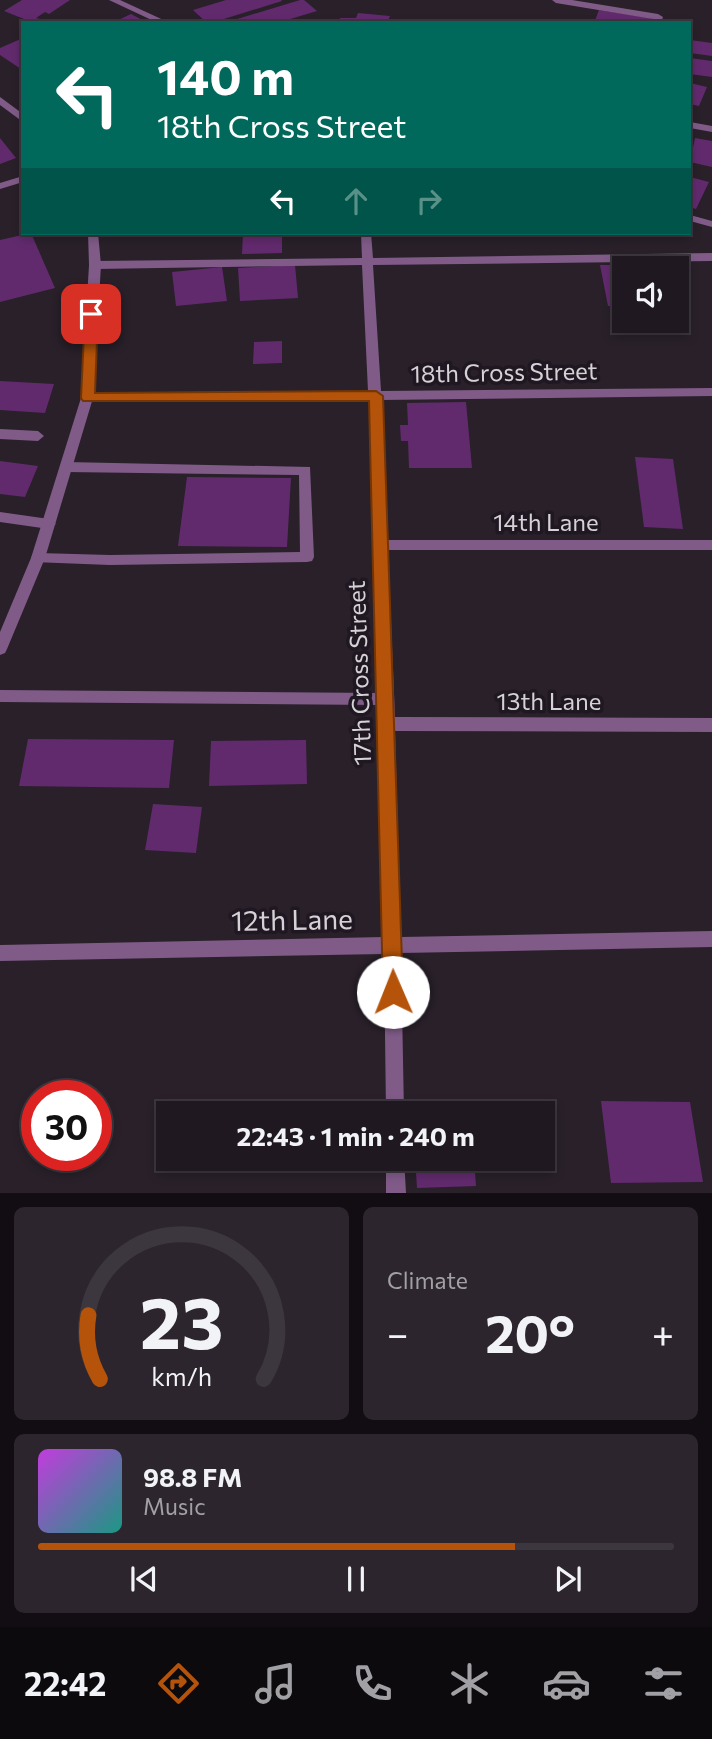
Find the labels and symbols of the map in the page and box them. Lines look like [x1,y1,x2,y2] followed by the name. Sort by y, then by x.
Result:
[61,284,121,344] pin
[410,355,598,388] street label: 18th Cross Street
[493,507,599,536] street label: 14th Lane
[341,580,376,766] street label: 17th Cross Street
[497,686,601,715] street label: 13th Lane
[231,901,353,937] street label: 12th Lane
[356,955,430,1029] position arrow
[21,1080,112,1171] speed limit sign: 30

